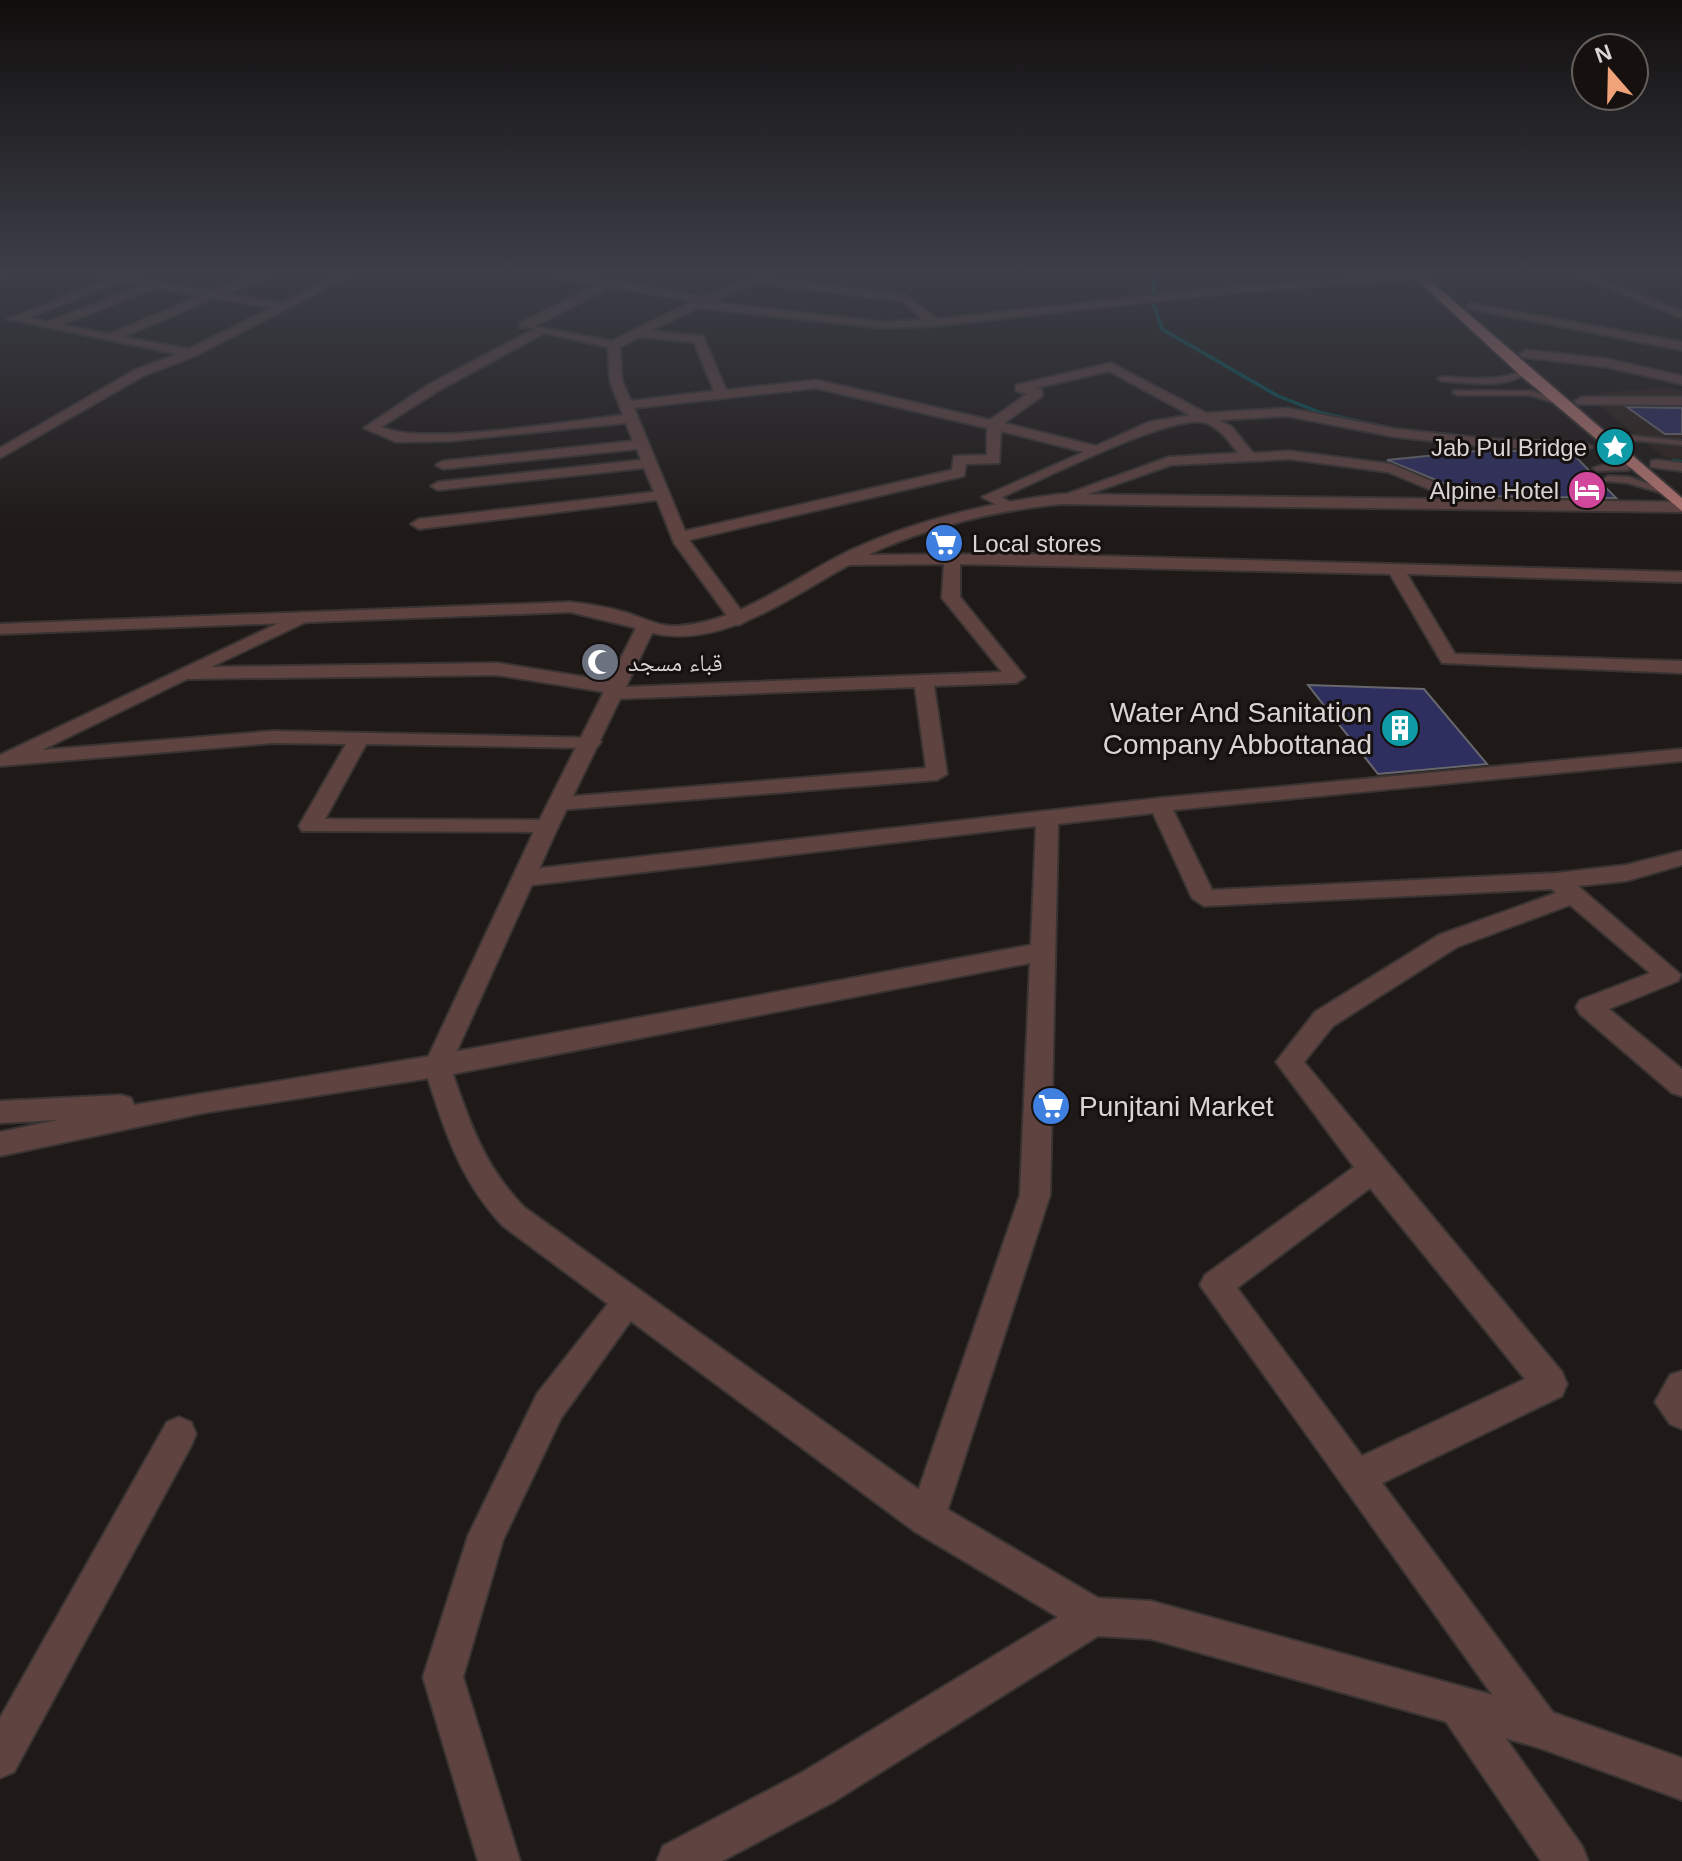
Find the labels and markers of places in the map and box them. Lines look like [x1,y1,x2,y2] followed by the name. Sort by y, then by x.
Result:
[1594,426,1636,468] place icon: Jab Pul Bridge
[1431,434,1587,461] place label: Jab Pul Bridge
[1566,469,1608,511] hotel icon: Alpine Hotel
[1430,477,1559,504] place label: Alpine Hotel
[923,522,965,564] supermarket icon: Local stores
[972,530,1101,557] place label: Local stores
[579,641,621,683] mosque icon: قباء مسجد
[628,649,723,676] place label: قباء مسجد
[1103,697,1372,760] place label: Water And Sanitation Company Abbottanad
[1379,707,1421,749] building icon: Water And Sanitation Company Abbottanad
[1030,1085,1072,1127] supermarket icon: Punjtani Market
[1079,1091,1274,1122] place label: Punjtani Market

